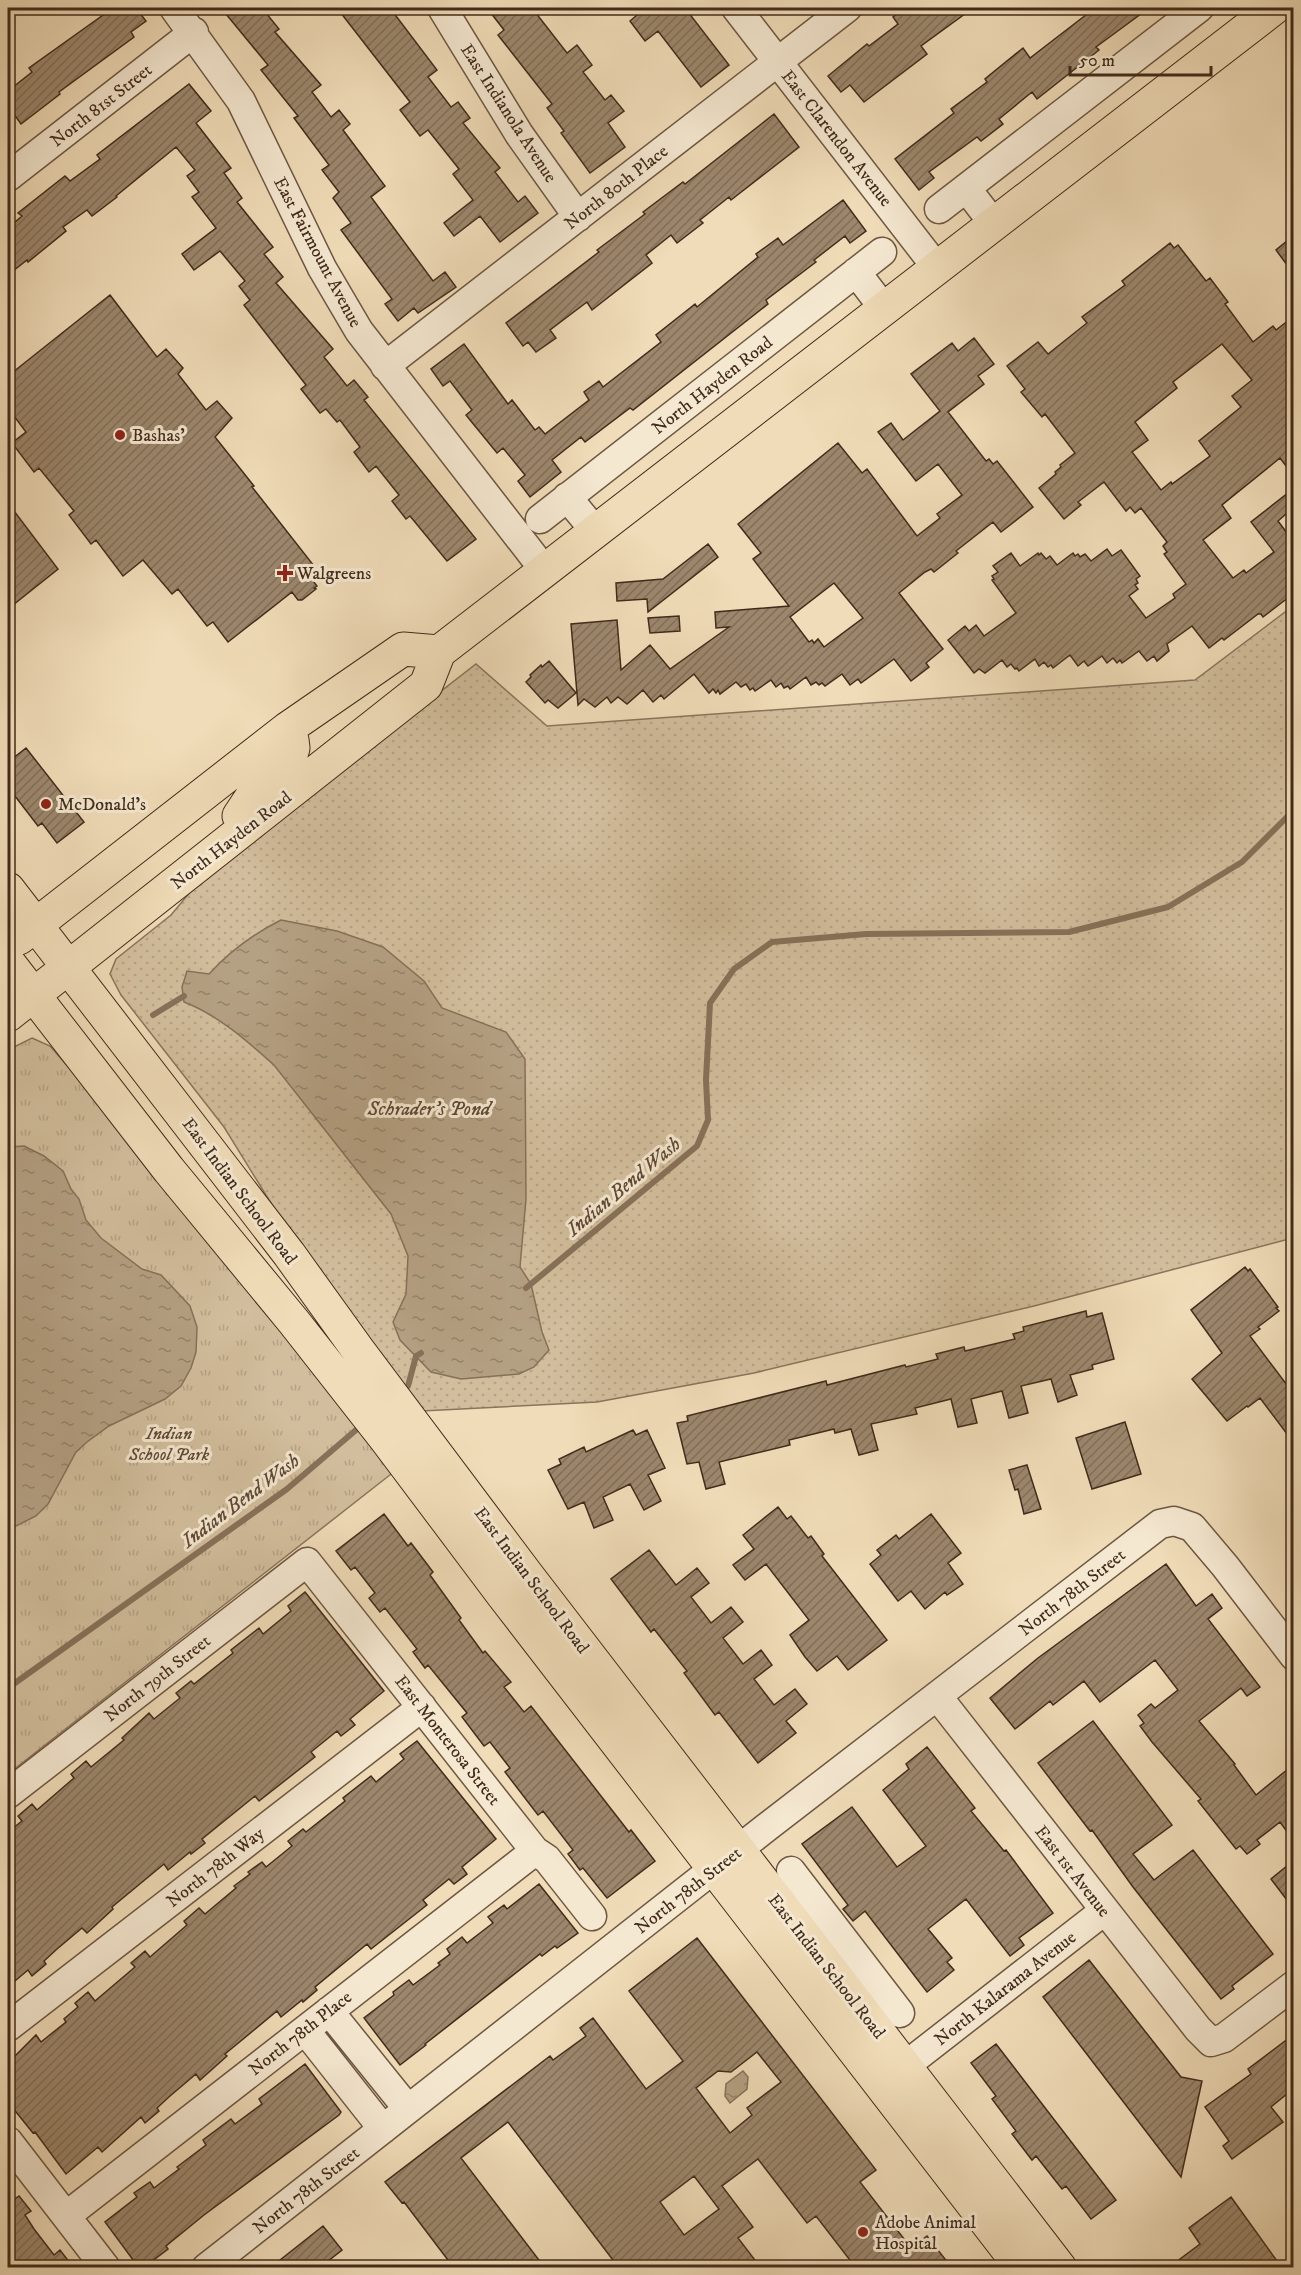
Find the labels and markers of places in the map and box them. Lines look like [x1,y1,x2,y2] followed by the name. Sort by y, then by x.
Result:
[132,425,185,447] place label: Bashas'
[113,428,127,442] marker: Bashas'
[296,563,371,585] place label: Walgreens
[278,566,292,580] marker: Walgreens
[58,794,146,816] place label: McDonald's
[39,797,53,811] marker: McDonald's
[875,2212,977,2255] place label: Adobe Animal Hospital
[856,2225,870,2239] marker: Adobe Animal Hospital

